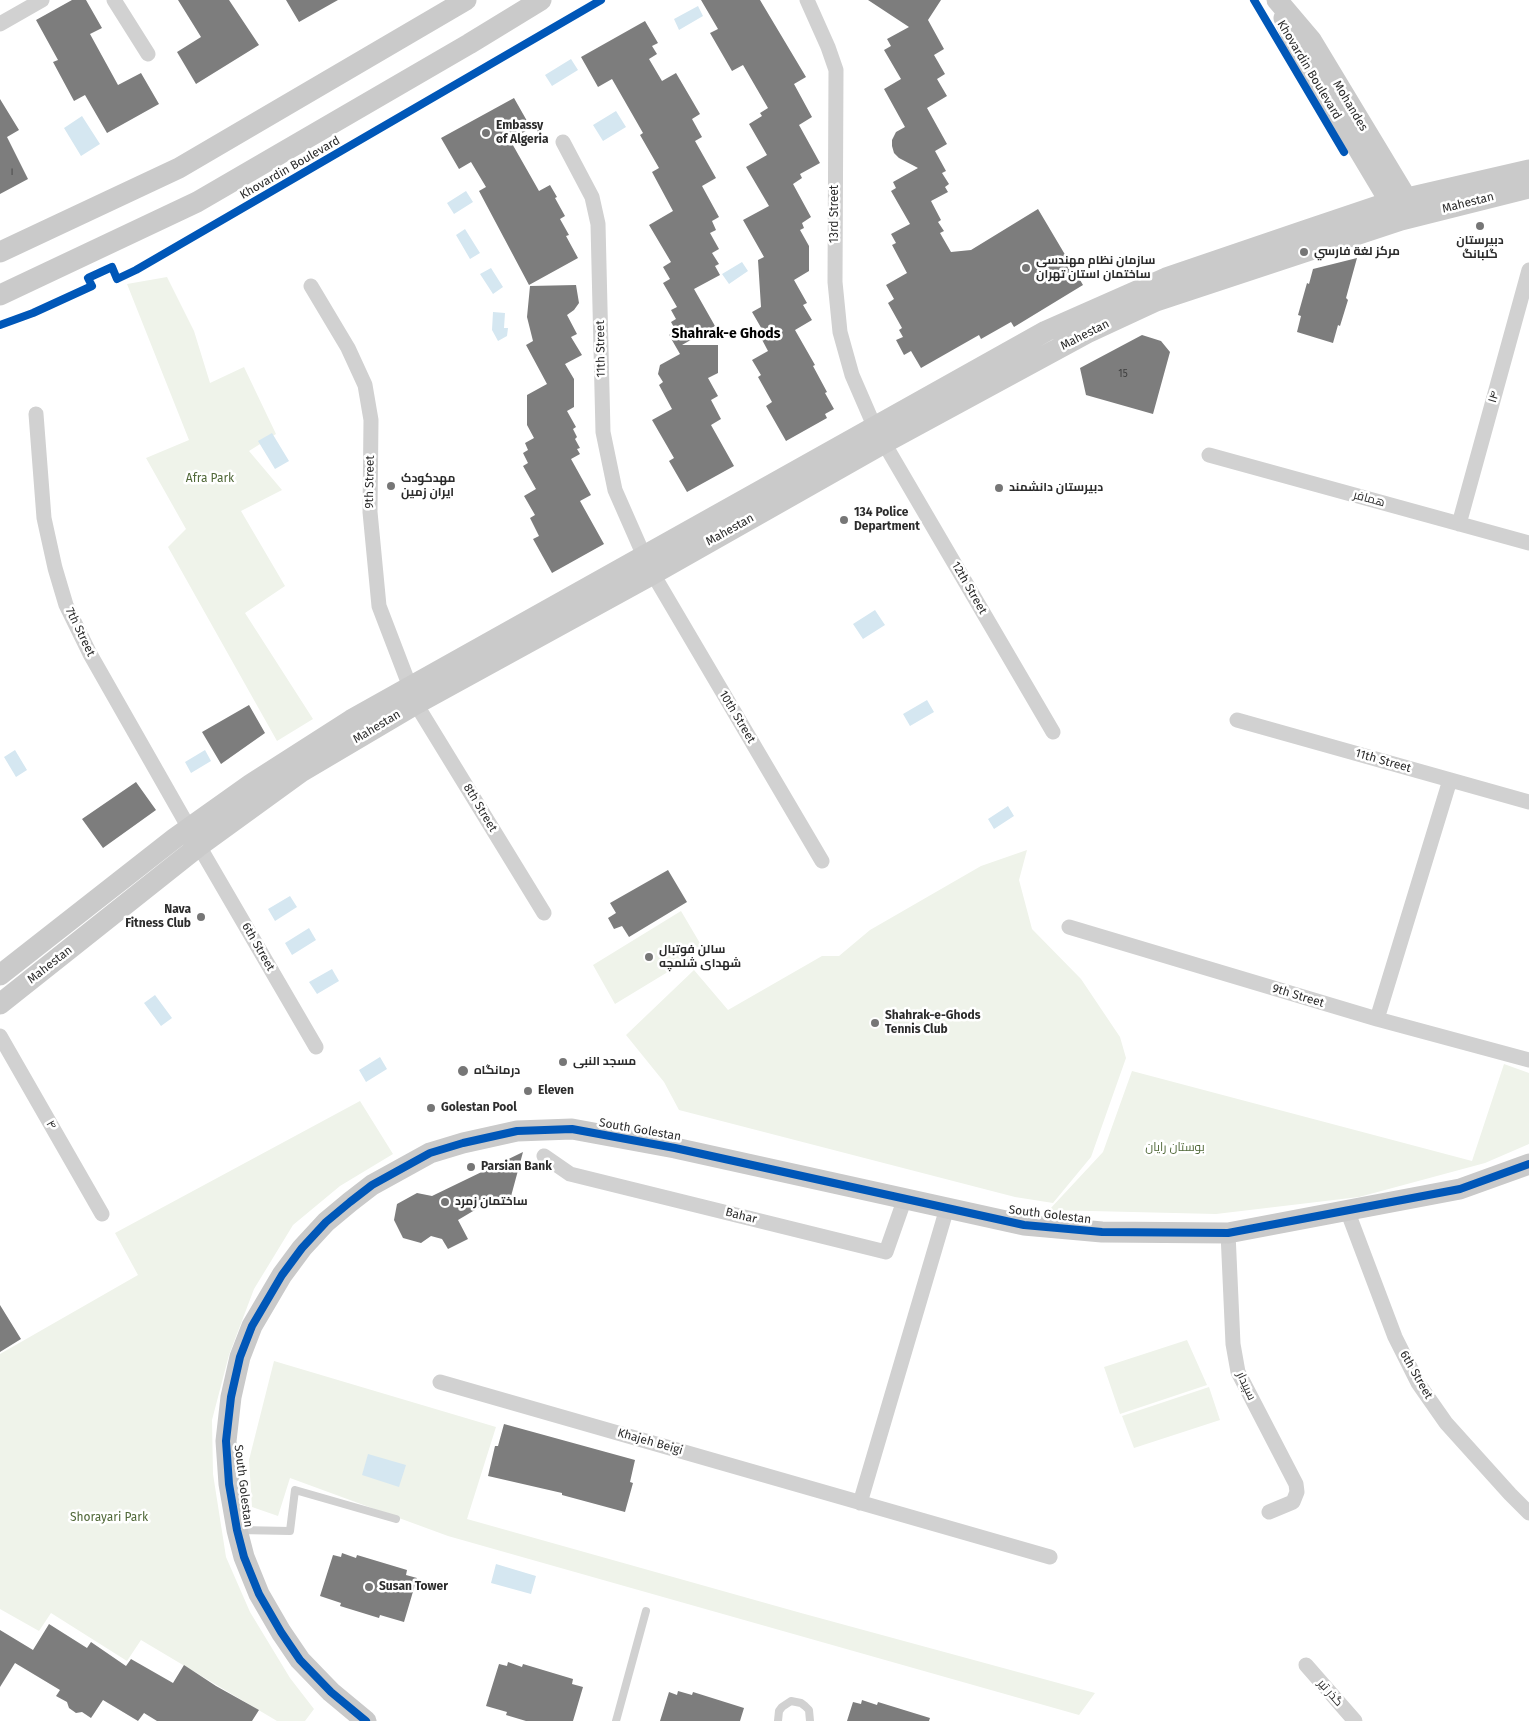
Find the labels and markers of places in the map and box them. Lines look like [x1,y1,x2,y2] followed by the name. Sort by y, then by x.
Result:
[496,119,549,147] place label: Embassy of Algeria
[480,127,492,139] marker: Embassy of Algeria
[1474,220,1486,232] marker: دبیرستان گلبانگ
[1456,234,1504,262] place label: دبیرستان گلبانگ
[1314,245,1400,259] place label: مركز لغة فارسي
[1298,246,1310,258] marker: مركز لغة فارسي
[1036,254,1155,282] place label: سازمان نظام مهندسی ساختمان استان تهران
[1020,262,1032,274] marker: سازمان نظام مهندسی ساختمان استان تهران
[401,472,455,500] place label: مهدکودک ایران زمین
[385,480,397,492] marker: مهدکودک ایران زمین
[1009,481,1103,495] place label: دبیرستان دانشمند
[993,482,1005,494] marker: دبیرستان دانشمند
[854,506,920,534] place label: 134 Police Department
[838,514,850,526] marker: 134 Police Department
[125,903,191,931] place label: Nava Fitness Club
[195,911,207,923] marker: Nava Fitness Club
[659,943,741,971] place label: سالن فوتبال شهدای شلمچه
[643,951,655,963] marker: سالن فوتبال شهدای شلمچه
[885,1009,981,1037] place label: Shahrak-e-Ghods Tennis Club
[869,1017,881,1029] marker: Shahrak-e-Ghods Tennis Club
[573,1055,636,1069] place label: مسجد النبی
[557,1056,569,1068] marker: مسجد النبی
[456,1064,470,1078] marker: درمانگاه
[474,1064,520,1078] place label: درمانگاه
[538,1084,574,1098] place label: Eleven
[522,1085,534,1097] marker: Eleven
[441,1101,517,1115] place label: Golestan Pool
[425,1102,437,1114] marker: Golestan Pool
[481,1160,552,1174] place label: Parsian Bank
[465,1161,477,1173] marker: Parsian Bank
[455,1195,528,1209] place label: ساختمان زمرد
[439,1196,451,1208] marker: ساختمان زمرد
[379,1580,448,1594] place label: Susan Tower
[363,1581,375,1593] marker: Susan Tower

